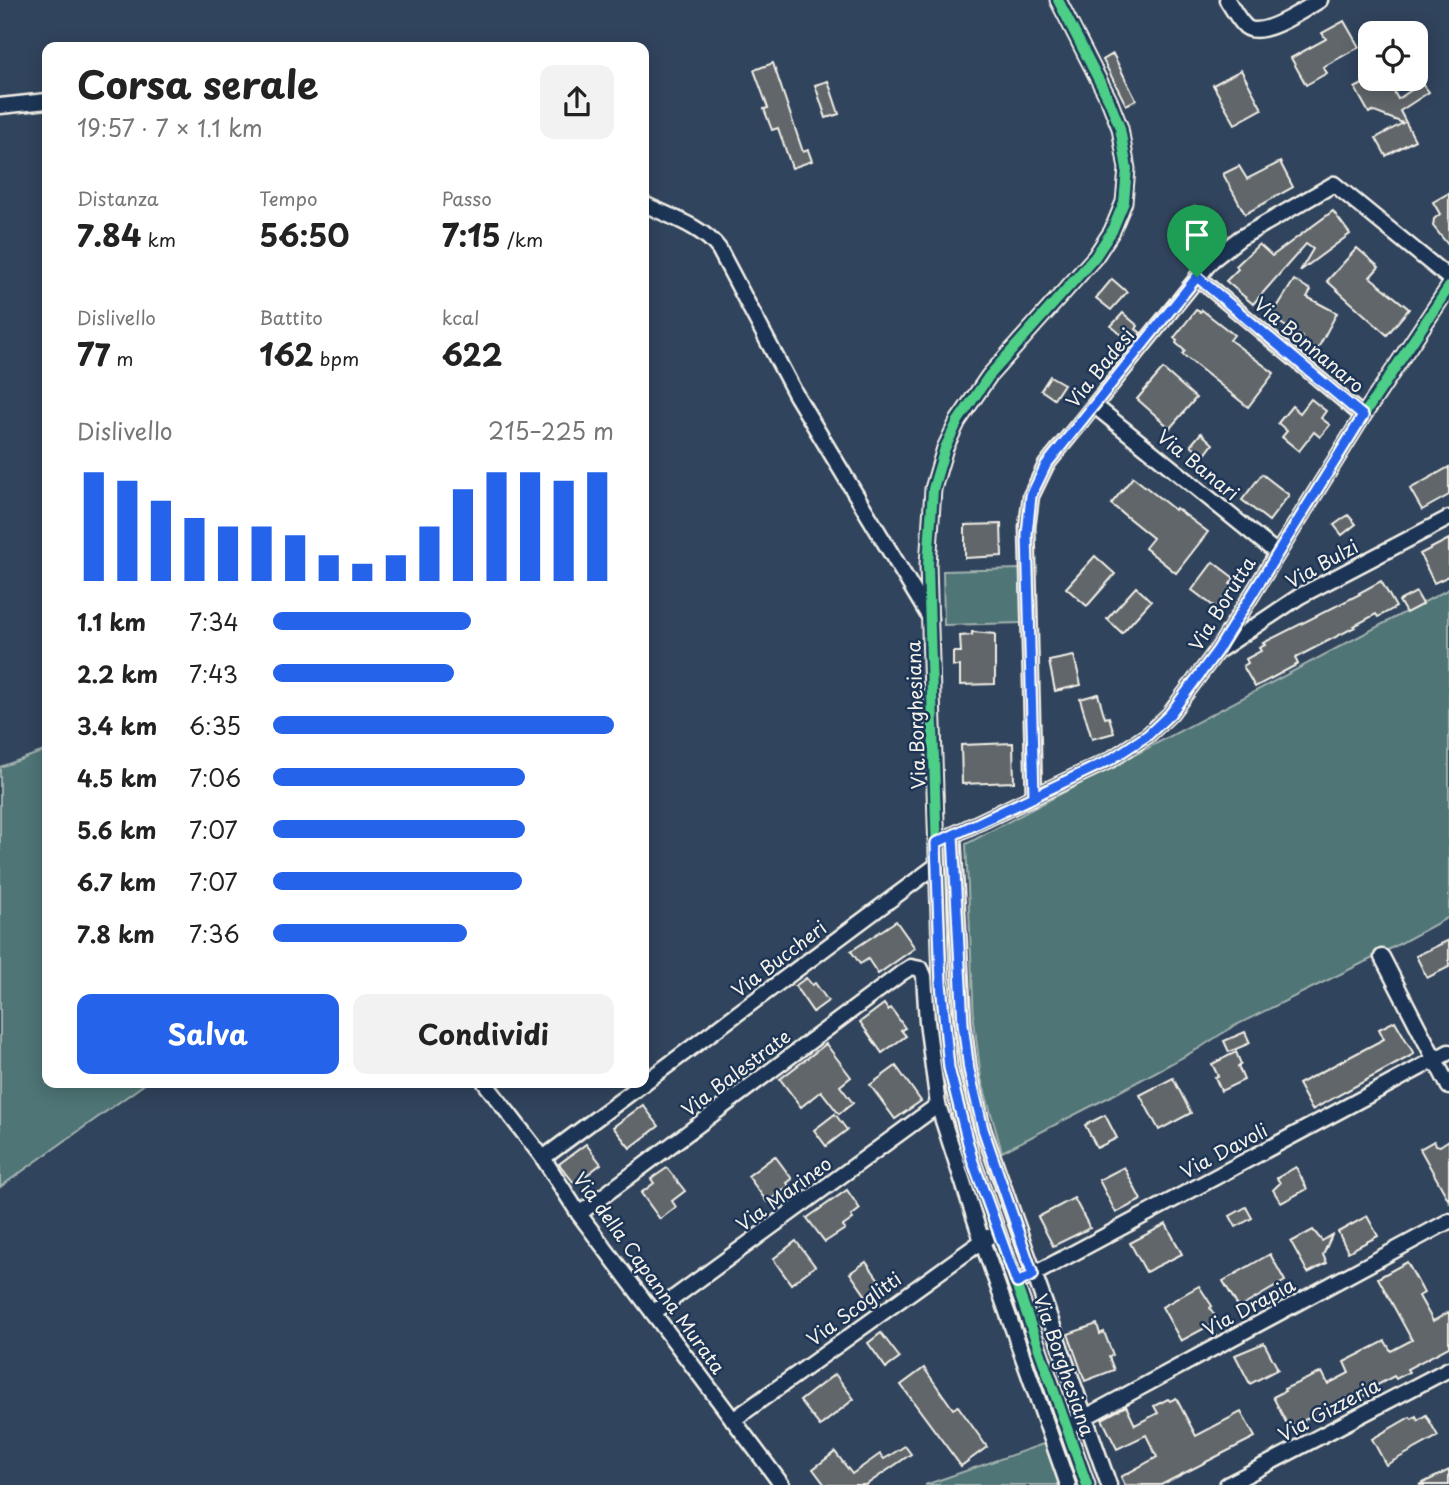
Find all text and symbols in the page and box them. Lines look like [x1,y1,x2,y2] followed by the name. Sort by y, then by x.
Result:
[1358,21,1428,91] map controls
[1358,21,1428,91] button: locate
[77,55,318,112] text: Corsa serale
[540,65,614,139] button: share
[77,110,263,145] text: 19:57 · 7 × 1.1 km
[77,184,159,212] text: Distanza
[259,184,317,212] text: Tempo
[442,184,492,212] text: Passo
[1167,205,1227,277] pin
[77,212,141,257] text: 7.84
[259,212,350,257] text: 56:50
[442,212,501,257] text: 7:15
[1178,216,1216,254] icon: arrive
[141,225,176,253] text: km
[501,225,543,253] text: /km
[1248,290,1371,399] street label: Via Bonnanaro
[77,303,156,331] text: Dislivello
[259,303,323,331] text: Battito
[442,303,480,331] text: kcal
[1058,321,1140,413] street label: Via Badesi
[77,331,110,376] text: 77
[259,331,314,376] text: 162
[442,331,503,376] text: 622
[110,344,134,372] text: m
[314,344,359,372] text: bpm
[77,413,172,448] text: Dislivello
[488,413,614,448] text: 215–225 m
[1151,422,1246,506] street label: Via Banari
[1280,532,1363,595] street label: Via Bulzi
[1181,550,1262,656] street label: Via Borutta
[77,604,146,639] text: 1.1 km
[189,604,239,639] text: 7:34
[898,640,932,790] street label: Via Borghesiana
[77,656,158,691] text: 2.2 km
[189,656,238,691] text: 7:43
[77,708,157,743] text: 3.4 km
[189,708,241,743] text: 6:35
[77,760,157,795] text: 4.5 km
[189,760,241,795] text: 7:06
[77,812,156,847] text: 5.6 km
[189,812,238,847] text: 7:07
[77,864,156,899] text: 6.7 km
[189,864,238,899] text: 7:07
[725,913,832,1003] street label: Via Buccheri
[77,916,155,951] text: 7.8 km
[189,916,240,951] text: 7:36
[77,994,339,1074] button: Salva
[353,994,614,1074] button: Condividi
[675,1022,796,1123] street label: Via Balestrate
[1175,1115,1272,1185] street label: Via Davoli
[730,1149,837,1237] street label: Via Marineo
[567,1166,733,1379] street label: Via della Capanna Murata
[800,1264,906,1352] street label: Via Scoglitti
[1197,1270,1301,1342] street label: Via Drapia
[1027,1290,1102,1440] street label: Via Borghesiana
[1273,1371,1384,1448] street label: Via Gizzeria

